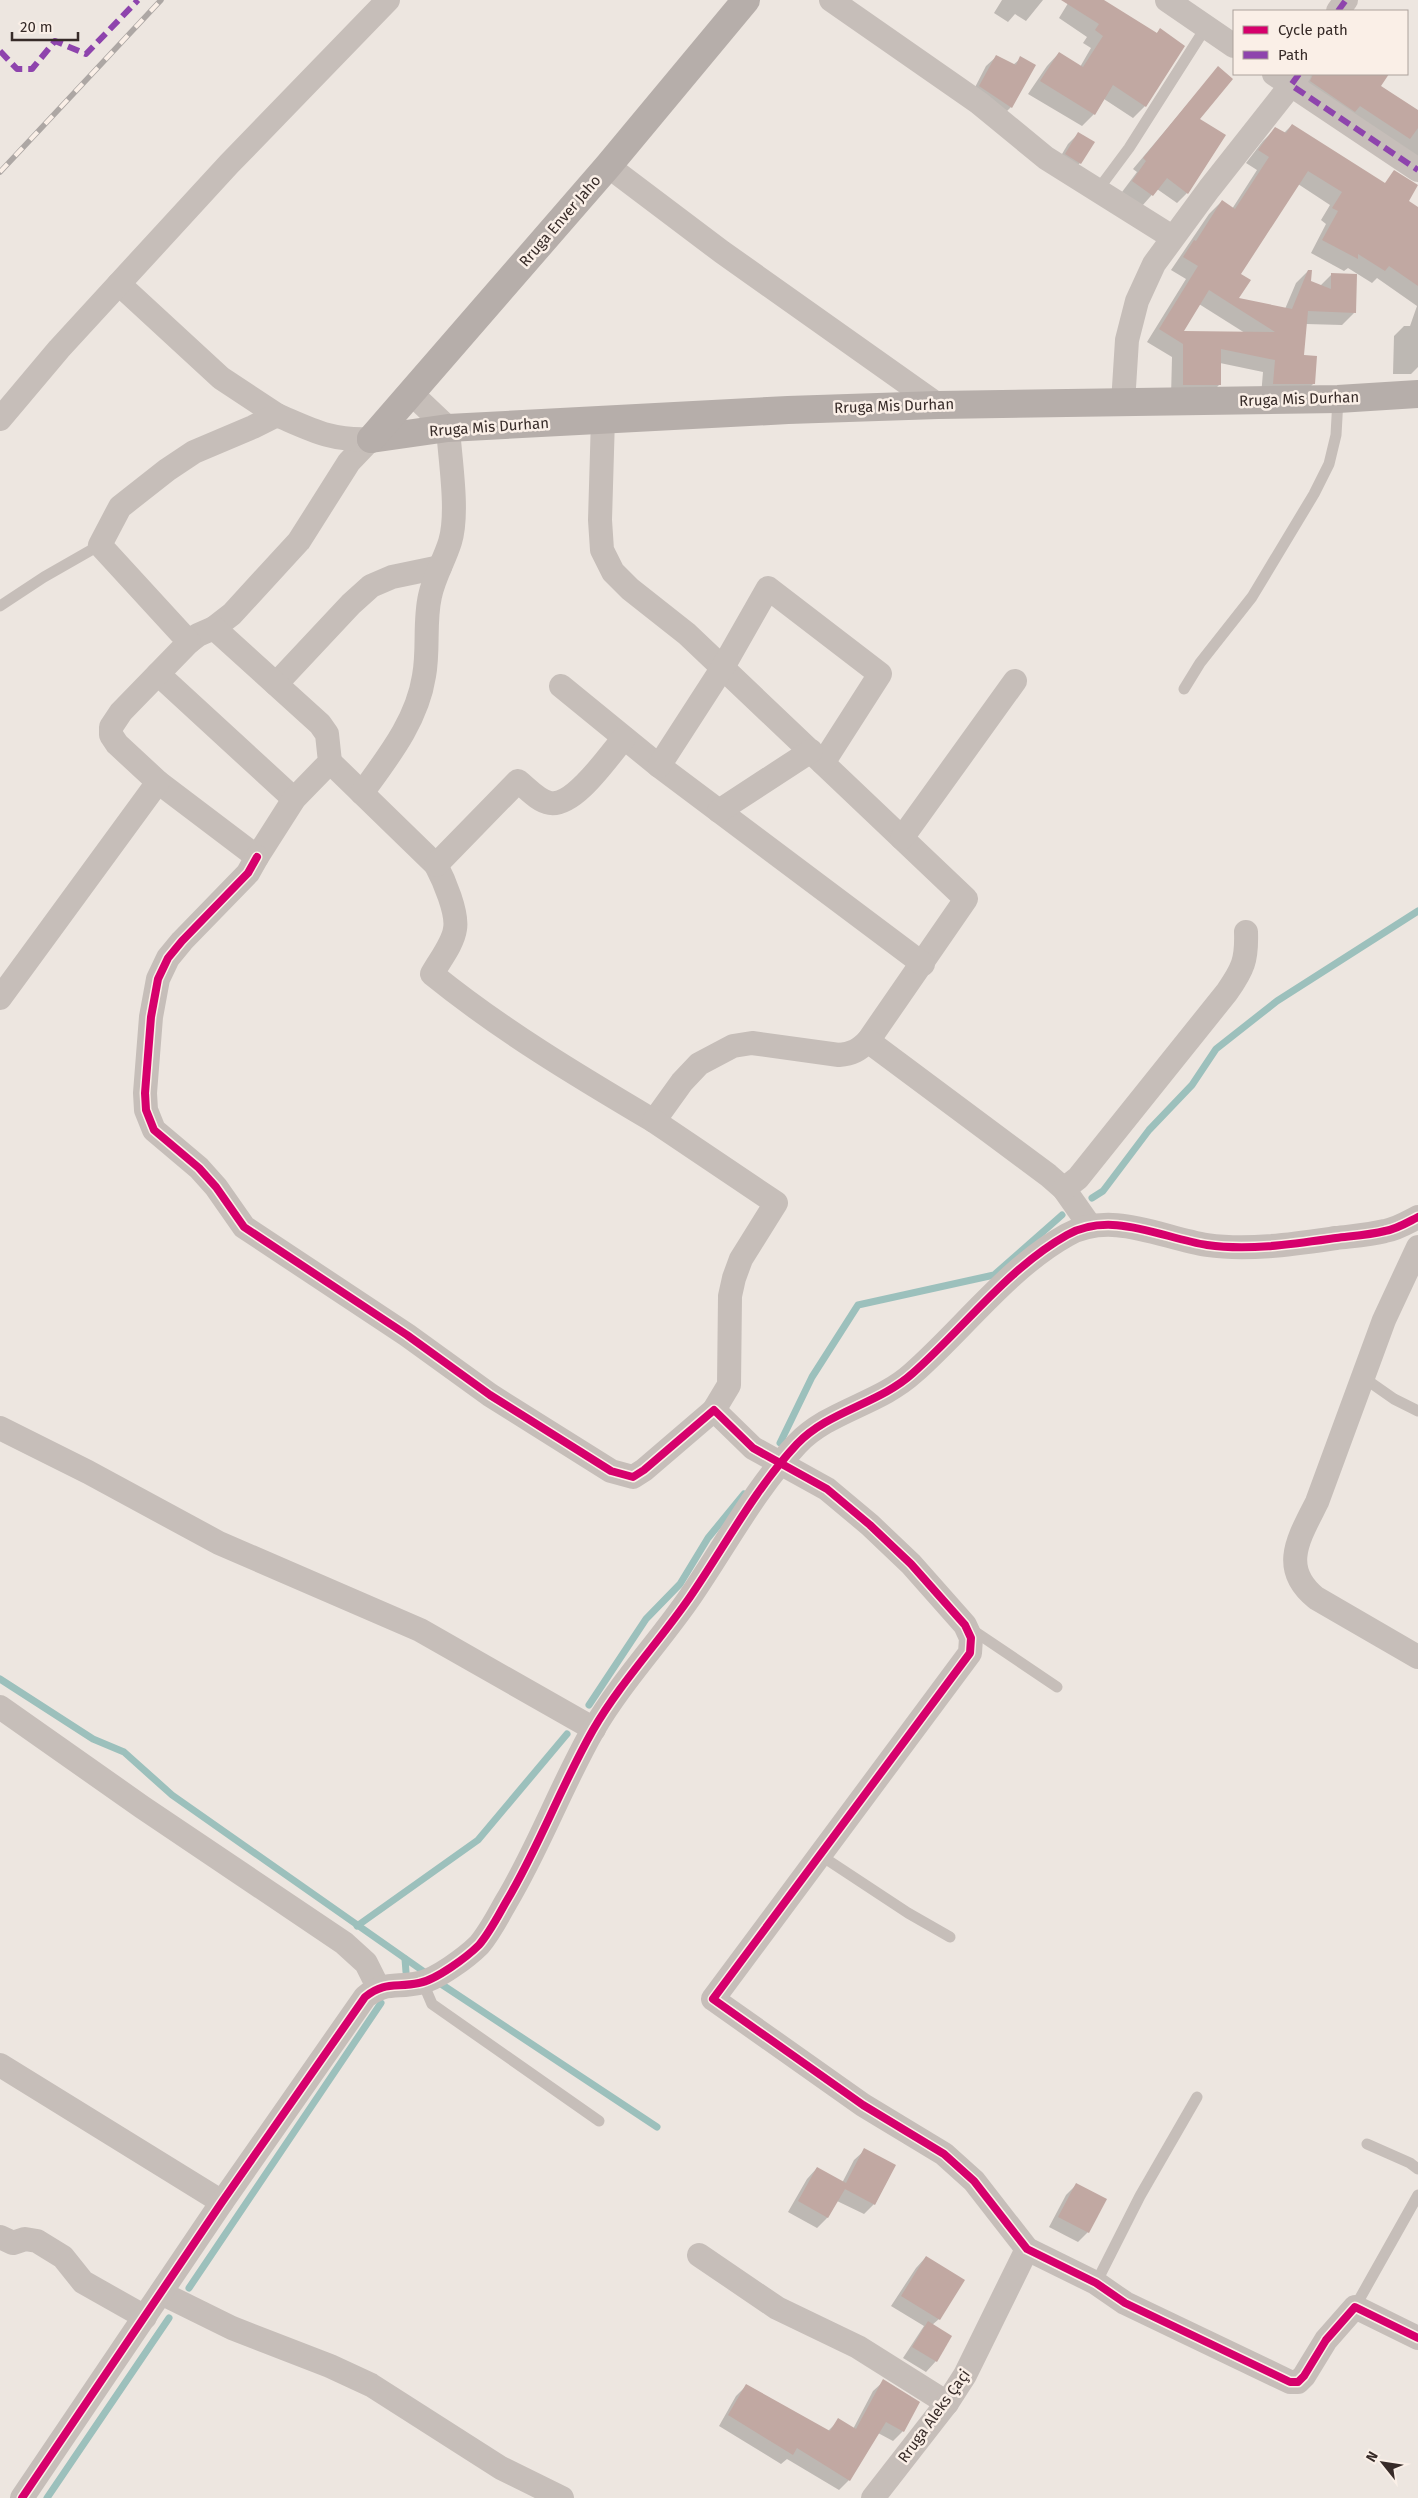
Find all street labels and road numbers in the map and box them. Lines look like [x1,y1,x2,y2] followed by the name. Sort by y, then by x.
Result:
[515,172,605,270] street label: Rruga Enver Jaho
[1239,388,1359,410] street label: Rruga Mis Durhan
[834,395,954,417] street label: Rruga Mis Durhan
[428,414,550,440] street label: Rruga Mis Durhan
[894,2366,974,2466] street label: Rruga Aleks Çaçi

